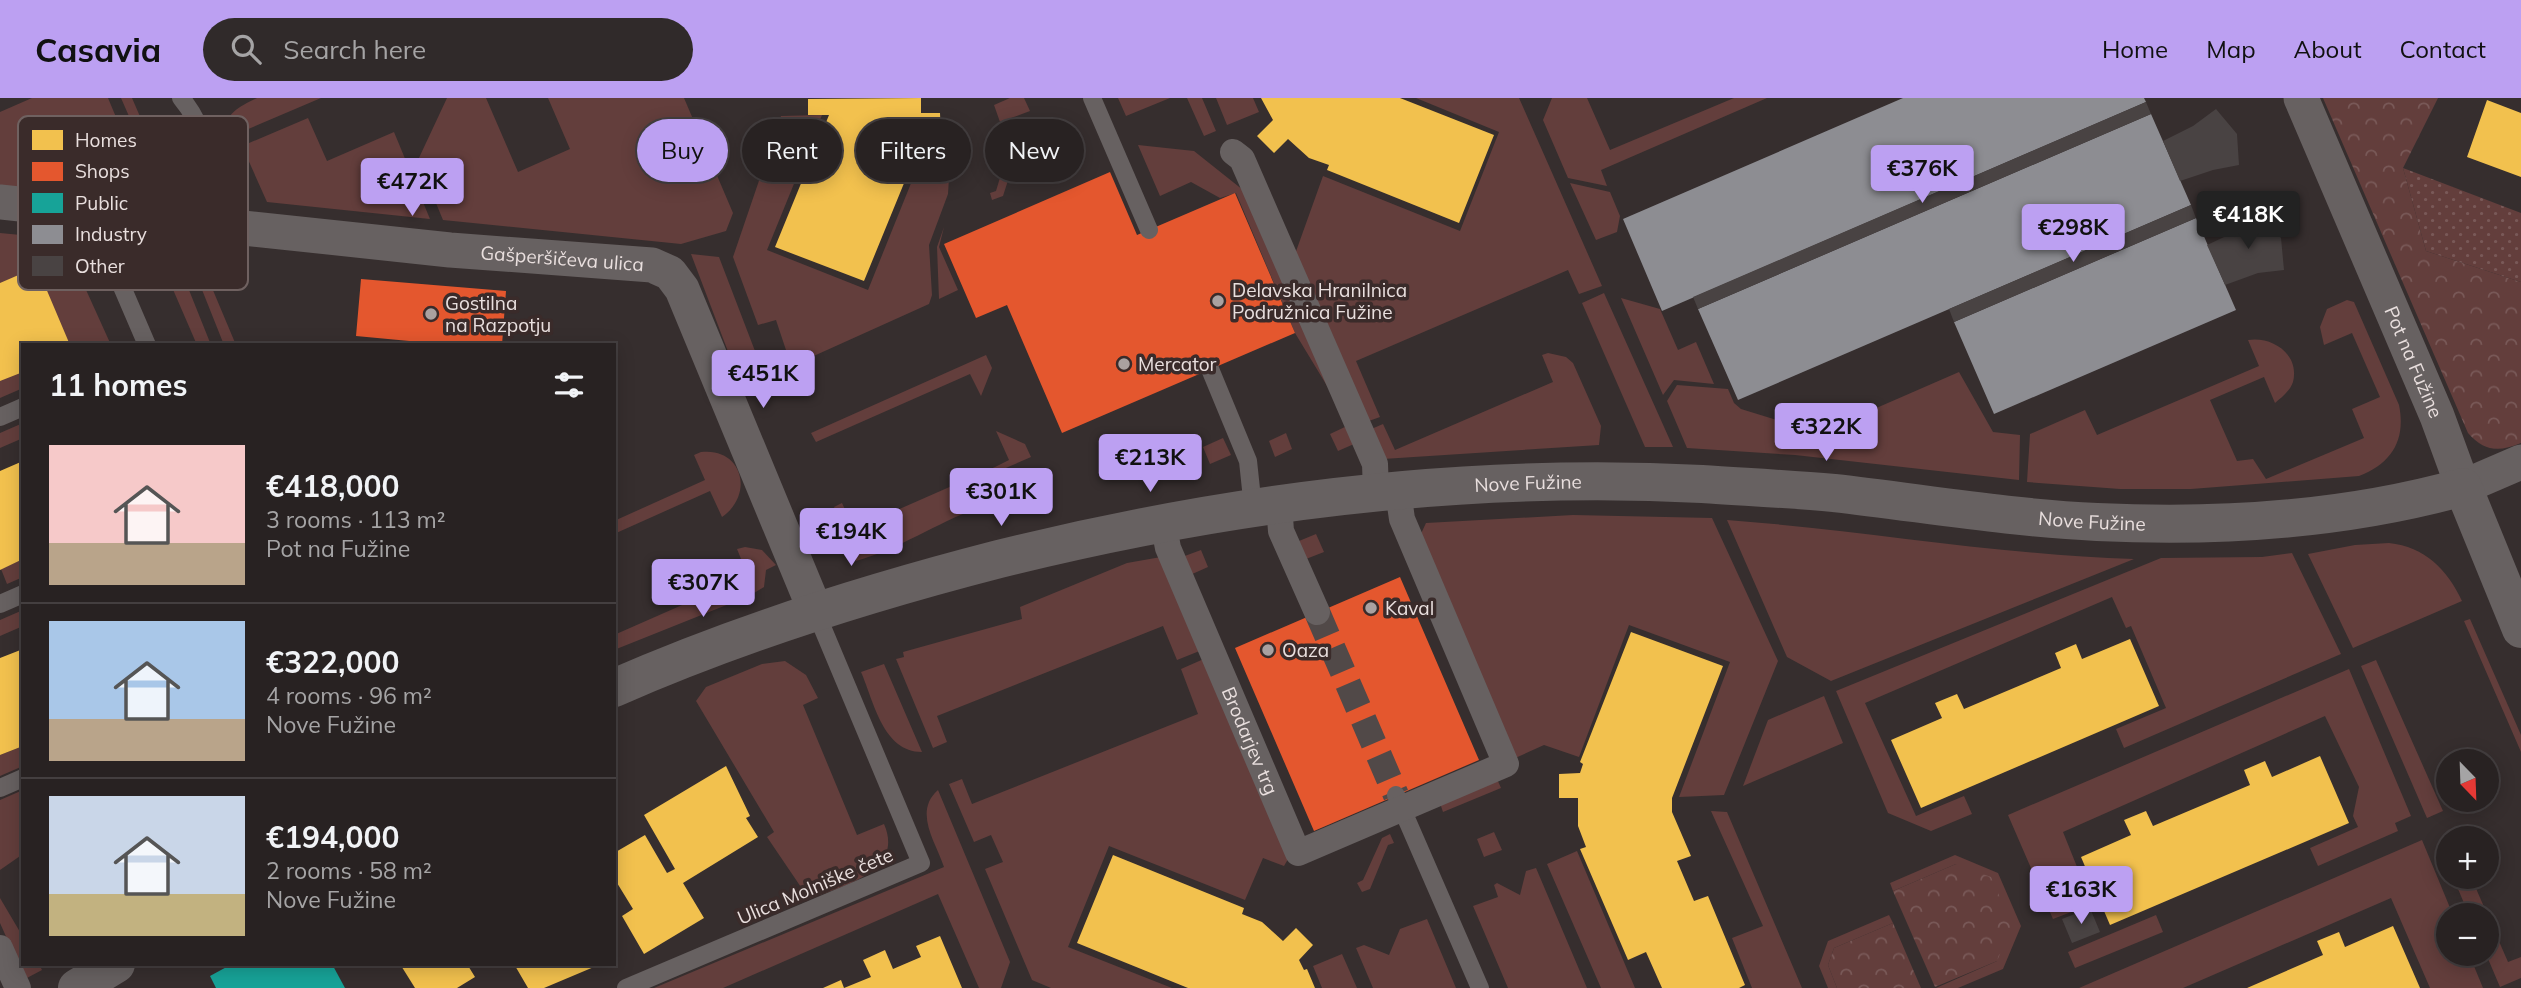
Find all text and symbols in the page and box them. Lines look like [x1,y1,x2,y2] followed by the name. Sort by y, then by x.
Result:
[203,18,693,81] search box
[35,29,161,70] text: Casavia
[227,30,265,68] icon: search
[283,33,426,66] text: Search here
[2102,34,2168,64] text: Home
[2206,34,2256,64] text: Map
[2294,34,2362,64] text: About
[2400,34,2486,64] text: Contact
[18,116,248,290] legend
[637,119,728,182] chip: Buy
[742,119,842,182] chip: Rent
[856,119,971,182] chip: Filters
[985,119,1084,182] chip: New
[75,128,137,152] text: Homes
[1873,146,1971,205] pin: €376K
[1887,153,1957,182] text: €376K
[363,158,461,218] pin: €472K
[75,159,130,183] text: Shops
[377,166,447,195] text: €472K
[75,191,128,215] text: Public
[2199,192,2297,251] pin: €418K
[2213,199,2283,228] text: €418K
[2024,204,2122,264] pin: €298K
[2038,212,2108,241] text: €298K
[75,222,147,246] text: Industry
[480,240,645,276] street label: Gašperšičeva ulica
[75,254,125,278] text: Other
[1232,278,1407,324] place label: Delavska Hranilnica Podružnica Fužine
[445,291,551,337] place label: Gostilna na Razpotju
[1210,293,1226,309] marker: Delavska Hranilnica Podružnica Fužine
[2379,302,2448,421] street label: Pot na Fužine
[423,306,439,322] marker: Gostilna na Razpotju
[714,350,812,410] pin: €451K
[1138,352,1217,376] place label: Mercator
[1116,356,1132,372] marker: Mercator
[728,358,798,387] text: €451K
[49,366,188,404] text: 11 homes
[550,366,588,404] icon: filters
[1777,404,1875,463] pin: €322K
[1791,411,1861,440] text: €322K
[1101,434,1199,494] pin: €213K
[1115,442,1185,471] text: €213K
[266,467,399,505] text: €418,000
[952,468,1050,528] pin: €301K
[1474,469,1582,497] street label: Nove Fužine
[105,473,189,557] icon: home
[966,476,1036,505] text: €301K
[266,505,446,534] text: 3 rooms · 113 m²
[2037,506,2146,536] street label: Nove Fužine
[802,508,900,568] pin: €194K
[816,516,886,545] text: €194K
[266,534,410,563] text: Pot na Fužine
[654,560,752,619] pin: €307K
[668,567,738,596] text: €307K
[1385,596,1434,620] place label: Kaval
[1363,600,1379,616] marker: Kaval
[1282,638,1329,662] place label: Oaza
[1260,642,1276,658] marker: Oaza
[266,643,399,681] text: €322,000
[105,649,189,733] icon: home
[266,681,432,710] text: 4 rooms · 96 m²
[1217,683,1284,798] street label: Brodarjev trg
[266,710,396,739] text: Nove Fužine
[2436,749,2499,812] north arrow
[2436,749,2499,966] map controls
[266,818,399,856] text: €194,000
[105,824,189,908] icon: home
[2436,826,2499,889] button: +
[734,842,896,930] street label: Ulica Molniške čete
[266,856,432,885] text: 2 rooms · 58 m²
[2032,866,2130,926] pin: €163K
[2046,874,2116,903] text: €163K
[266,885,396,914] text: Nove Fužine
[2436,903,2499,966] button: −

